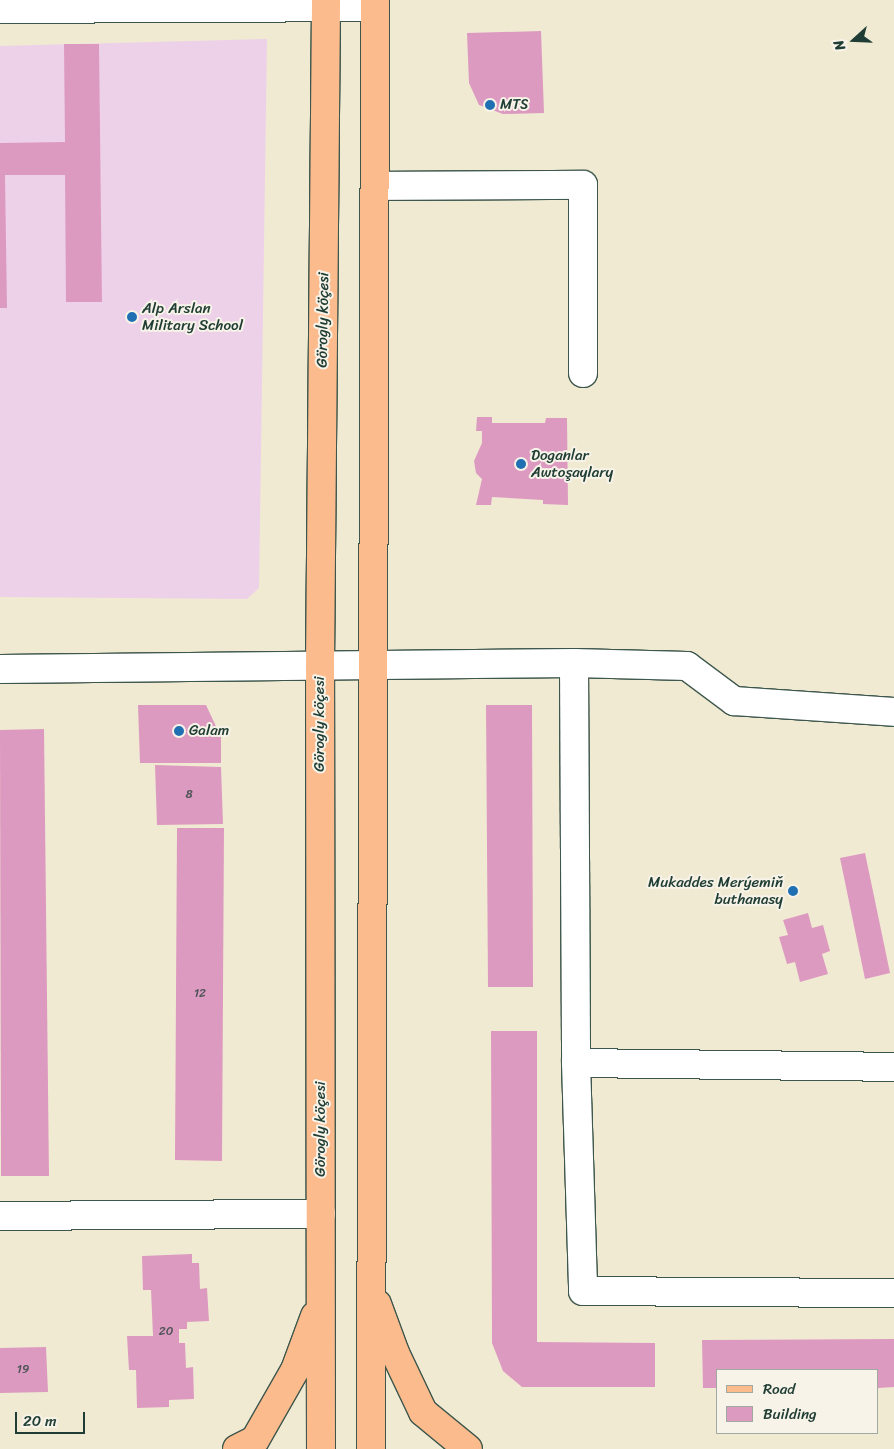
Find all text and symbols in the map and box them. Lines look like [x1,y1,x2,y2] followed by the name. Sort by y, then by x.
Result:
[829,15,879,65] north arrow
[826,36,853,54] text: N
[500,96,528,114] place label: MTS
[484,99,496,111] marker: MTS
[313,272,333,368] street label: Görogly köçesi
[142,299,243,334] place label: Alp Arslan Military School
[126,311,138,323] marker: Alp Arslan Military School
[531,446,613,481] place label: Doganlar Awtoşaylary
[515,458,527,470] marker: Doganlar Awtoşaylary
[311,676,329,772] street label: Görogly köçesi
[189,722,229,740] place label: Galam
[173,725,185,737] marker: Galam
[185,788,193,802] house number: 8
[648,873,783,908] place label: Mukaddes Merýemiň buthanasy
[787,885,799,897] marker: Mukaddes Merýemiň buthanasy
[194,987,206,1001] house number: 12
[312,1081,330,1177] street label: Görogly köçesi
[159,1325,173,1339] house number: 20
[17,1363,29,1377] house number: 19
[716,1369,879,1434] legend
[763,1376,795,1402] text: Road
[763,1401,817,1427] text: Building
[18,1402,88,1434] scale bar
[23,1408,57,1434] text: 20 m

